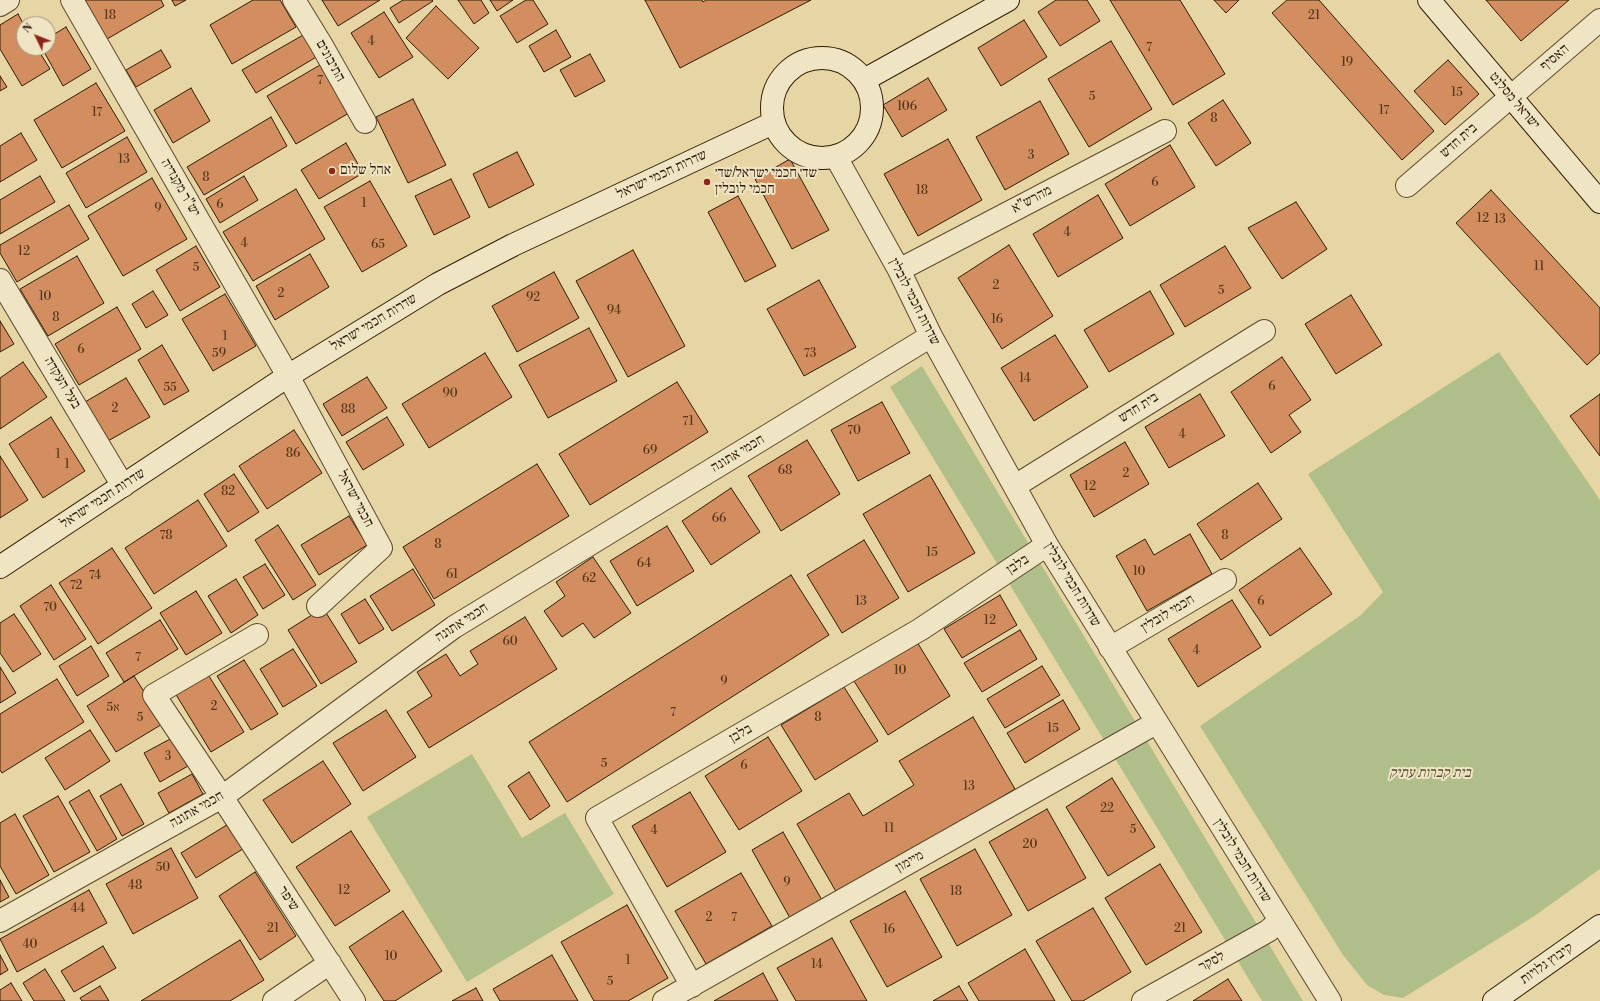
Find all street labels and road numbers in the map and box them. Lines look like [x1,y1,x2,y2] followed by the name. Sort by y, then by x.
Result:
[312,37,348,85] street label: התיבונים
[1537,41,1573,75] street label: האסיף
[1485,69,1543,133] street label: ישראל מסלנט
[1437,120,1481,162] street label: בית חדש
[614,147,710,203] street label: שדרות חכמי ישראל
[157,156,203,220] street label: יש"ר מקנדיה
[1009,182,1055,218] street label: מהרש"א
[885,256,943,348] street label: שדרות חכמי לובלין
[328,291,420,355] street label: שדרות חכמי ישראל
[40,354,84,412] street label: בעל העקדה
[1116,389,1162,427] street label: בית חדש
[708,431,768,477] street label: חכמי אתונה
[57,465,149,533] street label: שדרות חכמי ישראל
[333,468,377,530] street label: חכמי ישראל
[1040,540,1104,630] street label: שדרות חכמי לובלין
[1004,552,1032,578] street label: בלבן
[1138,591,1198,637] street label: חכמי לובלין
[432,600,492,646] street label: חכמי אתונה
[727,721,755,747] street label: בלבן
[167,788,227,832] street label: חכמי אתונה
[1210,816,1274,906] street label: שדרות חכמי לובלין
[893,847,927,877] street label: מיימון
[274,883,302,915] street label: שיפר
[1517,940,1577,988] street label: קיבוץ גלויות
[1196,948,1228,976] street label: לסקר

